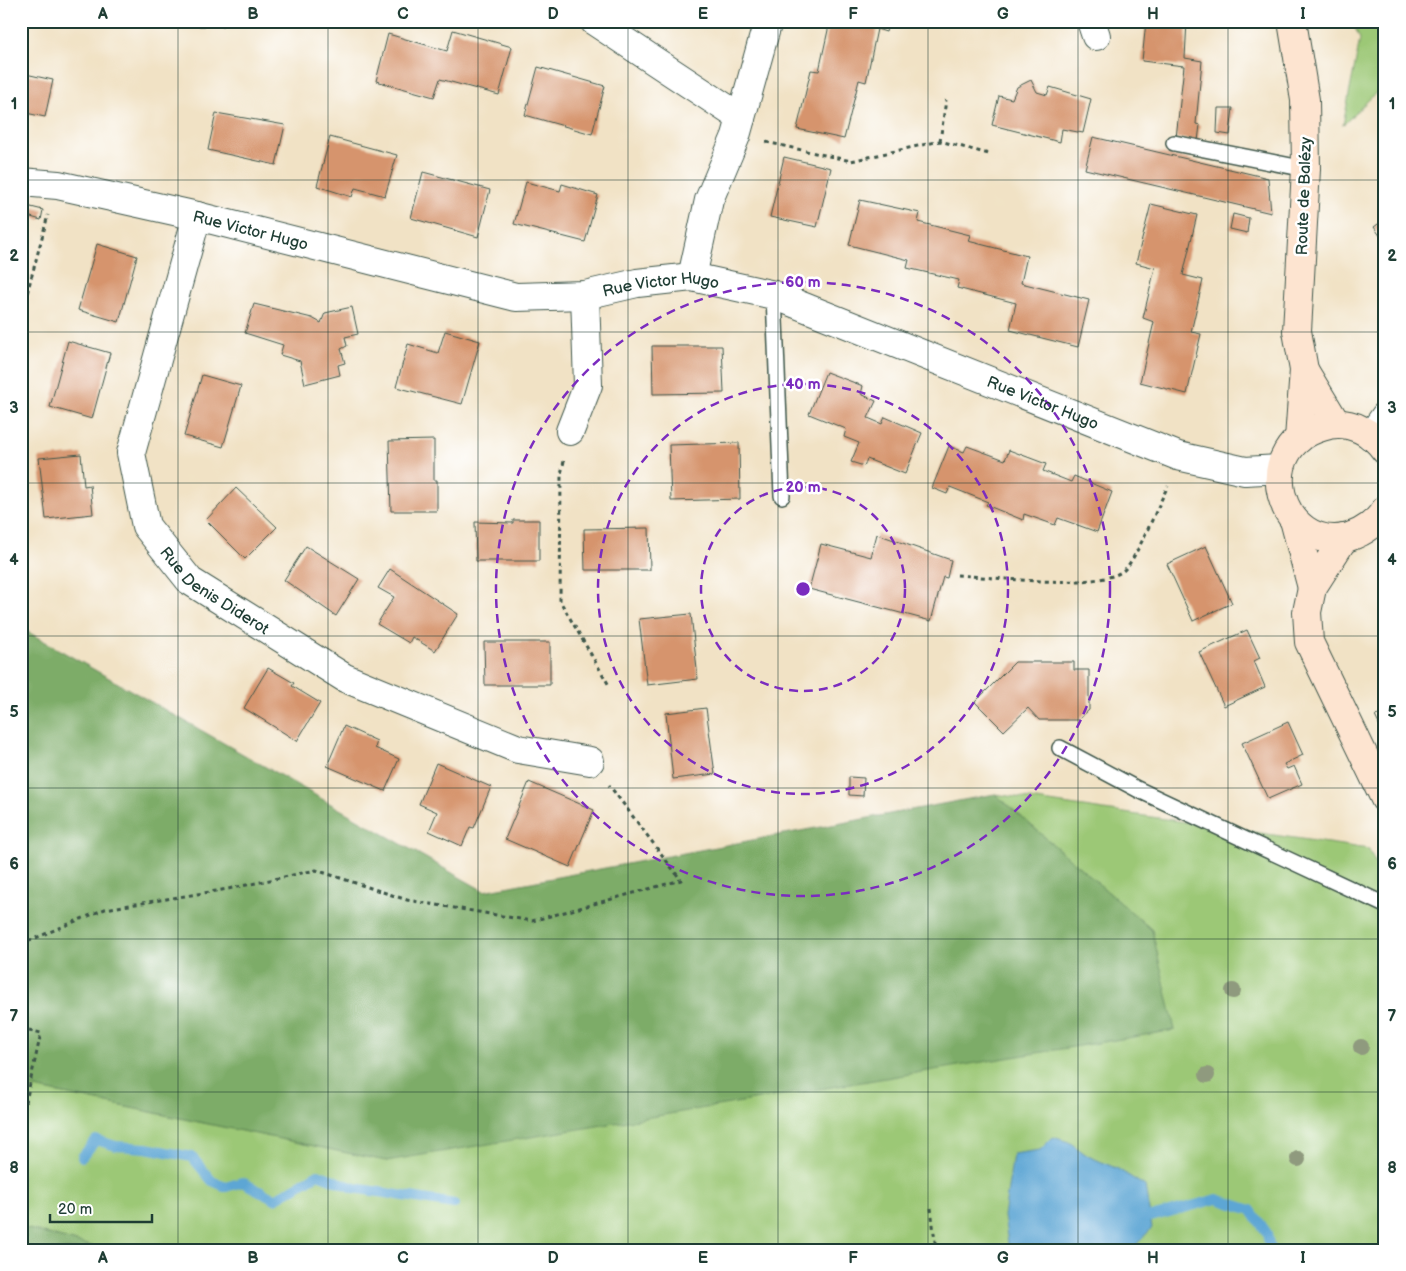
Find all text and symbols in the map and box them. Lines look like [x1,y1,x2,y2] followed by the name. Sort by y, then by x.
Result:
[97,5,108,24] text: A
[247,5,259,24] text: B
[397,5,409,24] text: C
[547,5,559,24] text: D
[698,5,708,24] text: E
[848,5,858,24] text: F
[997,5,1009,24] text: G
[1147,5,1159,24] text: H
[1300,5,1306,24] text: I
[11,95,17,114] text: 1
[1389,95,1395,114] text: 1
[1293,136,1316,256] street label: Route de Balézy
[191,207,310,255] street label: Rue Victor Hugo
[9,247,19,266] text: 2
[1387,247,1397,266] text: 2
[601,269,721,302] street label: Rue Victor Hugo
[785,273,821,292] text: 60 m
[984,373,1101,434] street label: Rue Victor Hugo
[785,375,821,394] text: 40 m
[9,399,19,418] text: 3
[1387,399,1397,418] text: 3
[786,478,821,497] text: 20 m
[155,543,272,639] street label: Rue Denis Diderot
[9,551,19,570] text: 4
[1387,551,1397,570] text: 4
[794,580,812,598] centre of rings
[9,703,19,722] text: 5
[1387,703,1397,722] text: 5
[9,855,19,874] text: 6
[1387,855,1397,874] text: 6
[10,1007,19,1026] text: 7
[1388,1007,1397,1026] text: 7
[9,1159,19,1178] text: 8
[1387,1159,1397,1178] text: 8
[50,1191,152,1223] scale bar
[58,1200,92,1219] text: 20 m
[97,1249,108,1268] text: A
[247,1249,259,1268] text: B
[397,1249,409,1268] text: C
[547,1249,559,1268] text: D
[698,1249,708,1268] text: E
[848,1249,858,1268] text: F
[997,1249,1009,1268] text: G
[1147,1249,1159,1268] text: H
[1300,1249,1306,1268] text: I

